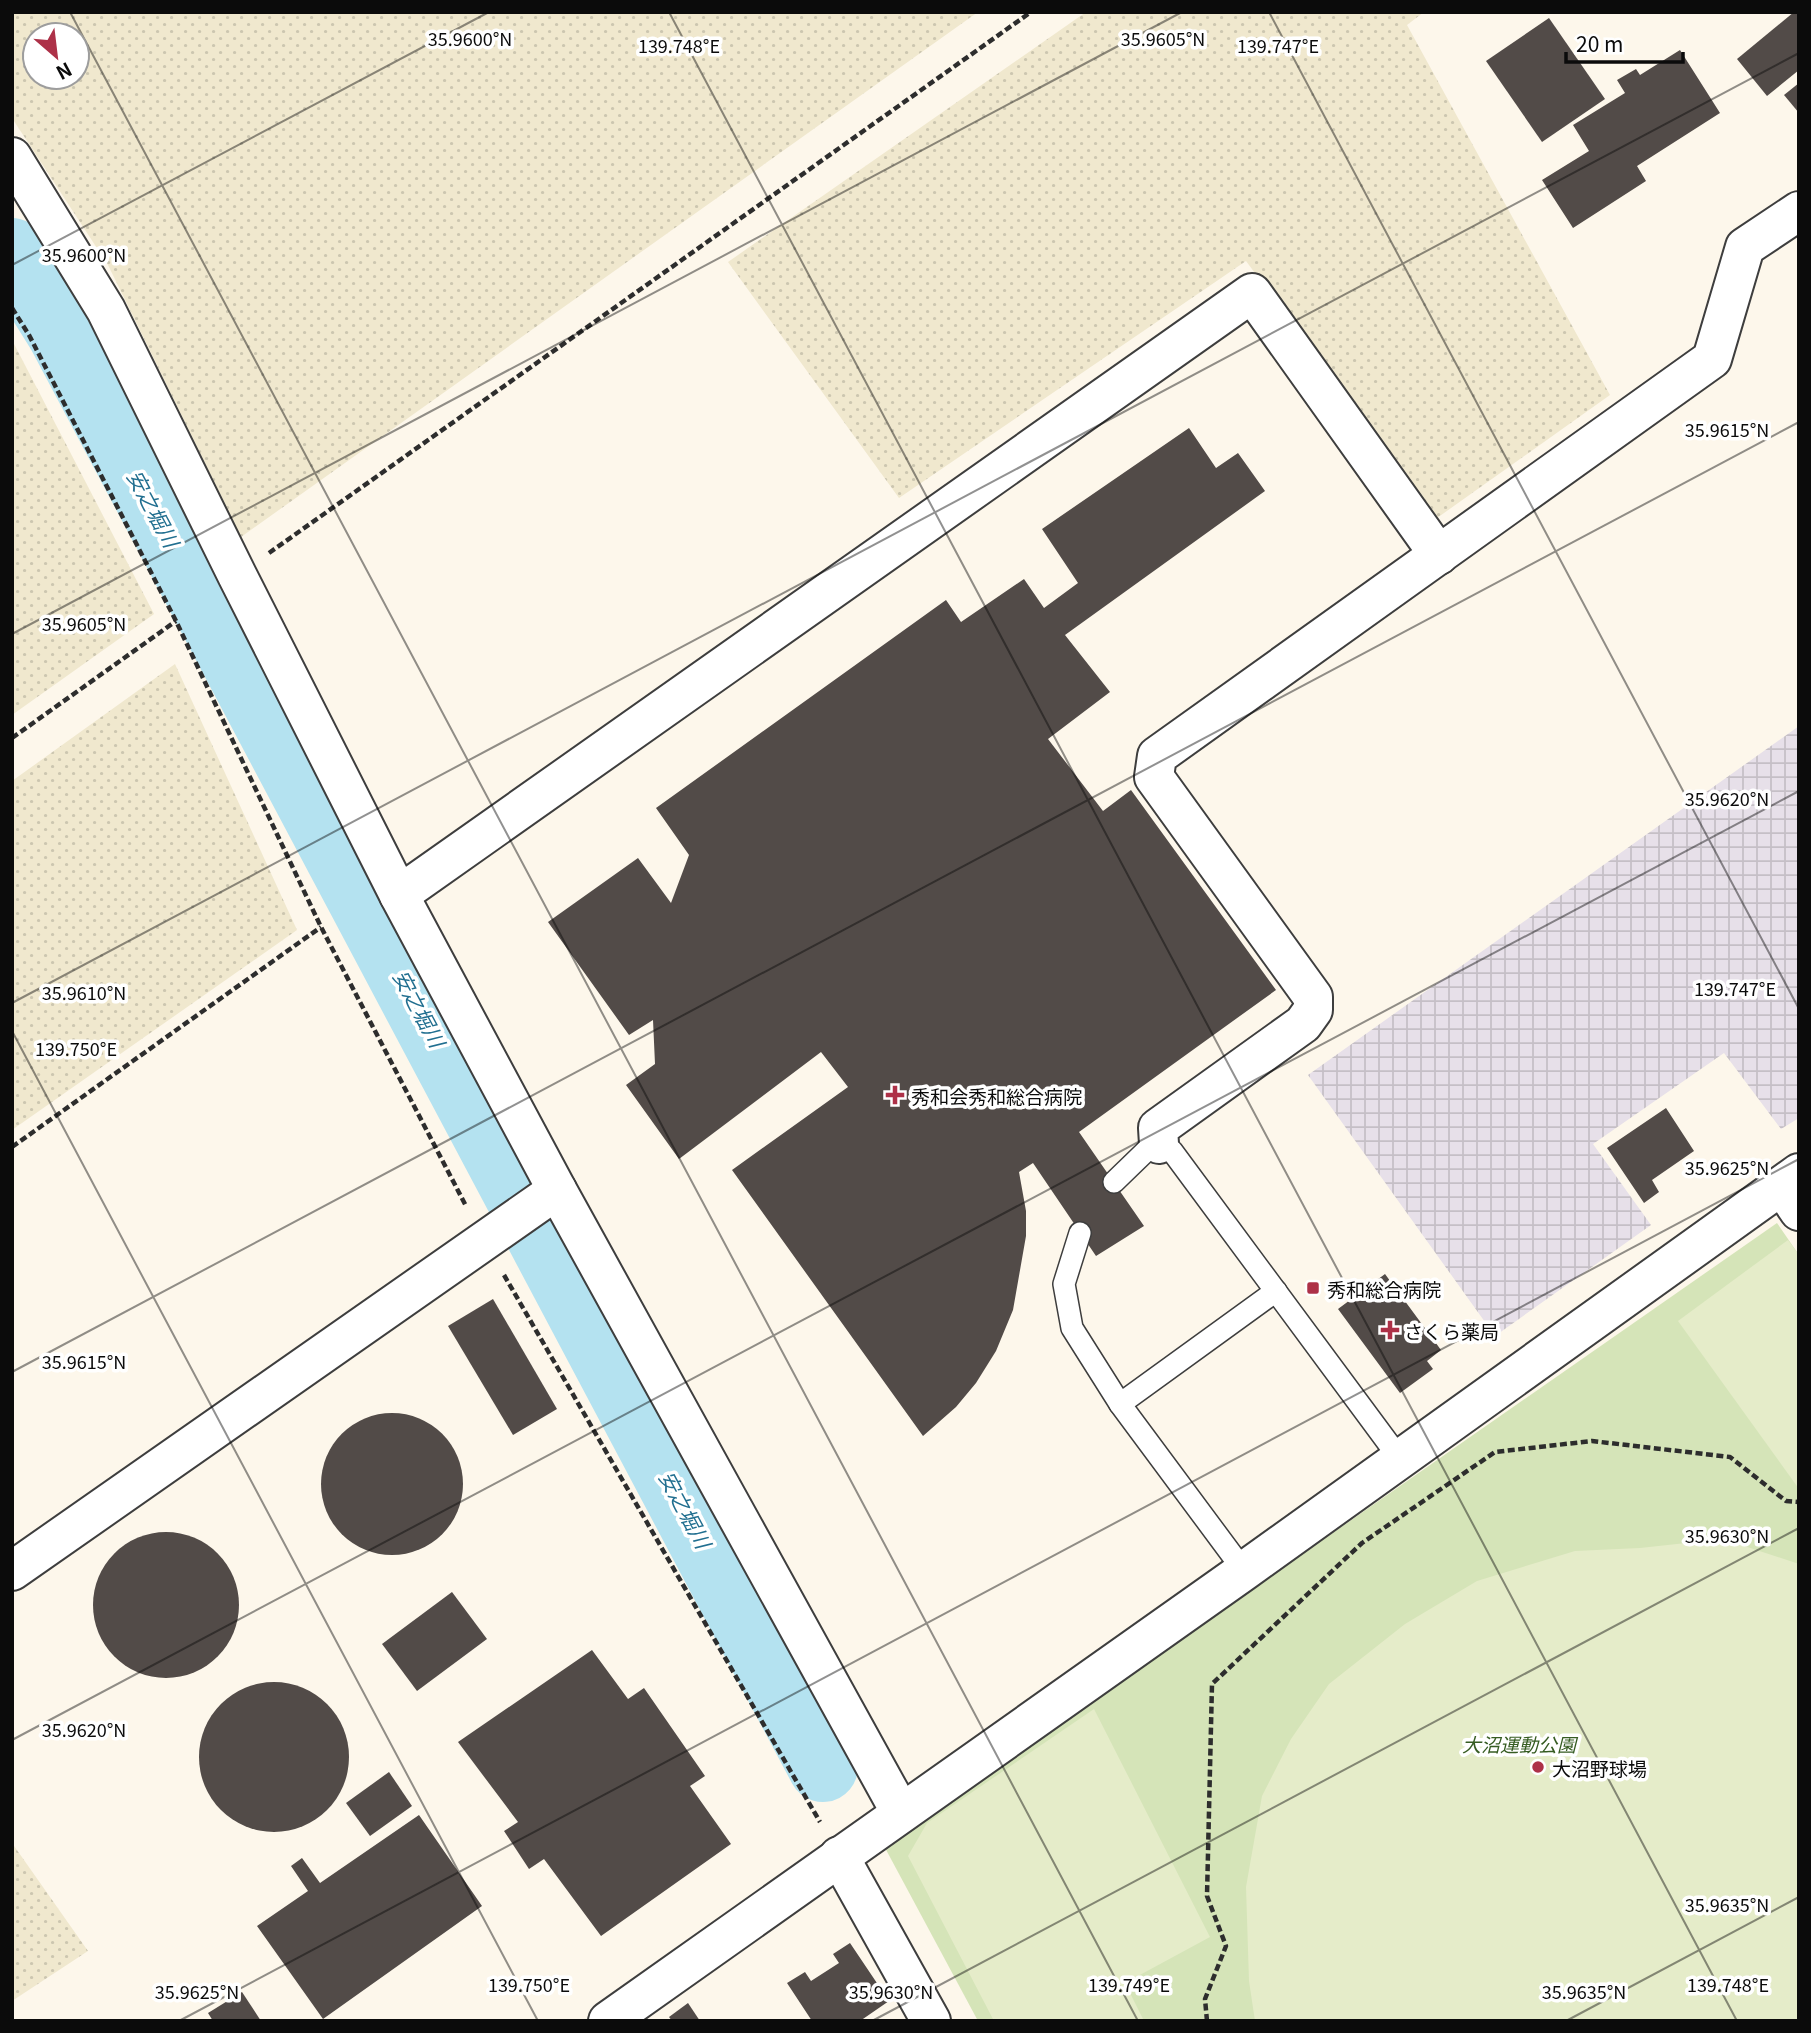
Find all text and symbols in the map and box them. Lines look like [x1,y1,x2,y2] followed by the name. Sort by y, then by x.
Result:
[21,21,91,91] north arrow
[1566,21,1683,65] scale bar
[428,25,512,51] text: 35.9600°N
[1121,25,1205,51] text: 35.9605°N
[1576,28,1623,58] text: 20 m
[638,32,720,58] text: 139.748°E
[1237,32,1319,58] text: 139.747°E
[52,57,77,88] text: N
[42,241,126,267] text: 35.9600°N
[1685,416,1769,442] text: 35.9615°N
[121,464,188,554] water label: 安之堀川
[42,610,126,636] text: 35.9605°N
[1685,785,1769,811] text: 35.9620°N
[387,964,454,1054] water label: 安之堀川
[1694,975,1776,1001] text: 139.747°E
[42,979,126,1005] text: 35.9610°N
[35,1035,117,1061] text: 139.750°E
[911,1082,1082,1109] place label: 秀和会秀和総合病院
[885,1085,905,1105] marker: 秀和会秀和総合病院
[1685,1154,1769,1180] text: 35.9625°N
[1327,1275,1441,1302] place label: 秀和総合病院
[1305,1280,1321,1296] marker: 秀和総合病院
[1404,1317,1499,1344] place label: さくら薬局
[1382,1322,1398,1338] marker: さくら薬局
[42,1348,126,1374] text: 35.9615°N
[653,1465,720,1555] water label: 安之堀川
[1685,1522,1769,1548] text: 35.9630°N
[42,1716,126,1742] text: 35.9620°N
[1462,1730,1579,1757] park label: 大沼運動公園
[1552,1754,1647,1781] place label: 大沼野球場
[1530,1759,1546,1775] marker: 大沼野球場
[1685,1891,1769,1917] text: 35.9635°N
[488,1971,570,1997] text: 139.750°E
[1088,1971,1170,1997] text: 139.749°E
[1687,1971,1769,1997] text: 139.748°E
[155,1978,239,2004] text: 35.9625°N
[849,1978,933,2004] text: 35.9630°N
[1542,1978,1626,2004] text: 35.9635°N

